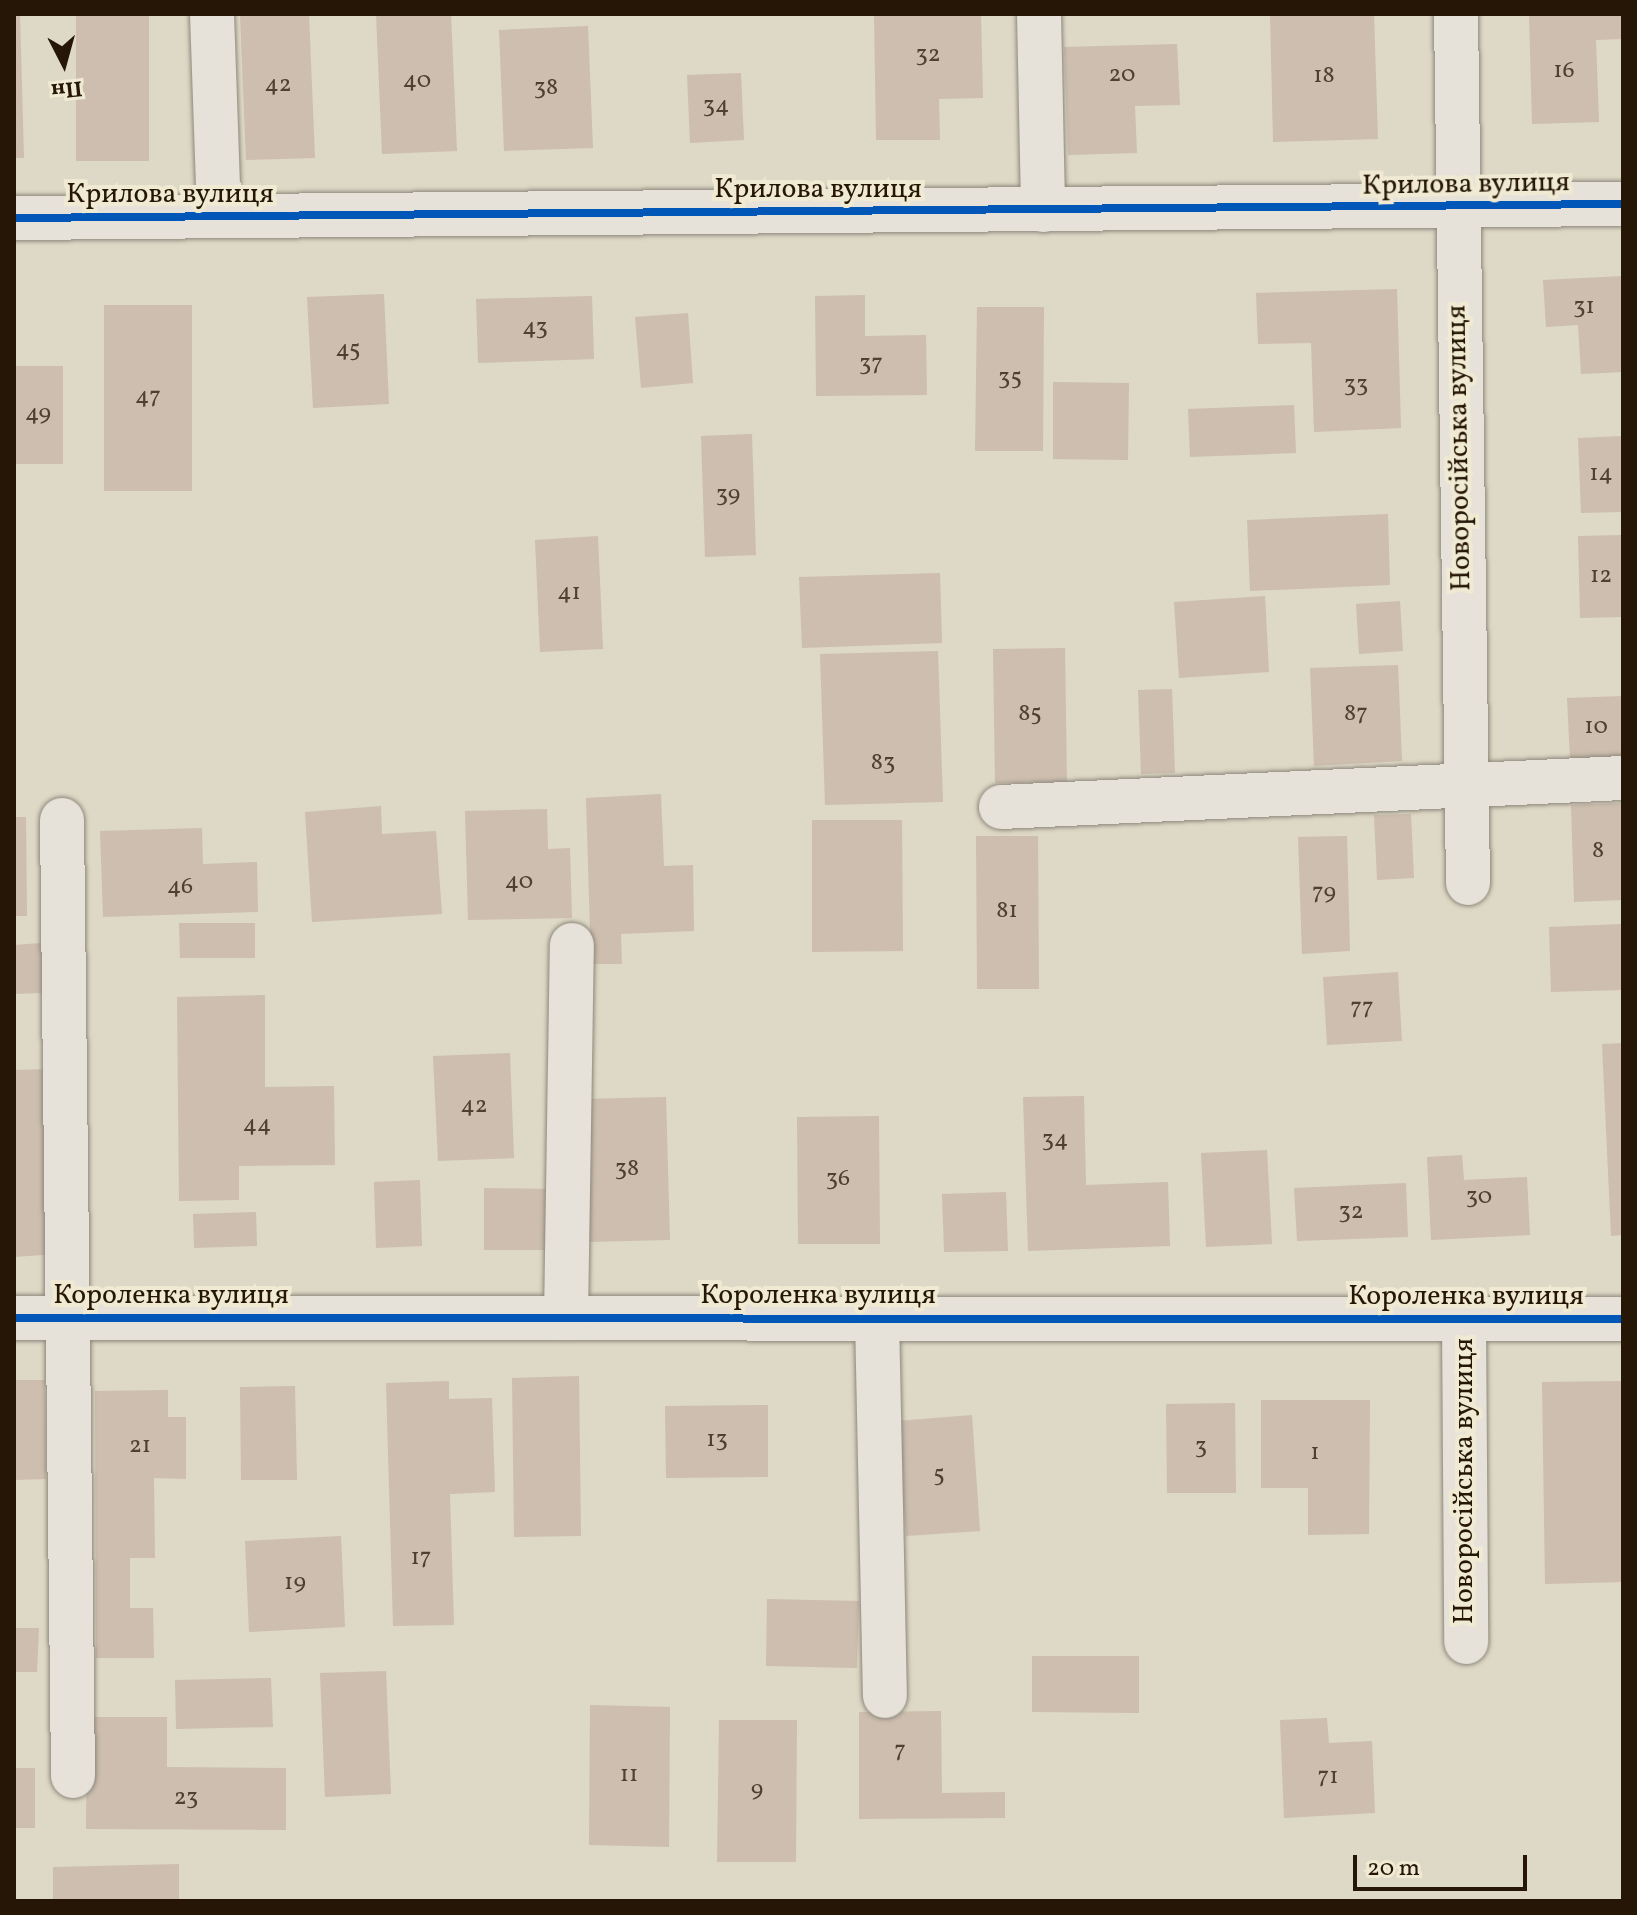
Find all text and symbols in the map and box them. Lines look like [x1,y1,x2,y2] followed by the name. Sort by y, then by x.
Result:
[24,24,104,104] north arrow
[915,42,941,70] house number: 32
[1553,58,1575,86] house number: 16
[1108,62,1136,90] house number: 20
[1313,63,1335,91] house number: 18
[403,68,431,96] house number: 40
[49,71,84,105] text: Пн
[264,72,292,100] house number: 42
[534,75,558,103] house number: 38
[703,93,729,121] house number: 34
[1362,166,1570,204] street label: Крилова вулиця
[714,173,922,207] street label: Крилова вулиця
[66,178,274,212] street label: Крилова вулиця
[1573,294,1595,322] house number: 31
[1441,305,1479,591] street label: Новоросійська вулиця
[522,315,548,343] house number: 43
[335,337,361,365] house number: 45
[859,351,883,379] house number: 37
[998,365,1022,393] house number: 35
[1344,372,1368,400] house number: 33
[135,384,161,412] house number: 47
[25,401,51,429] house number: 49
[1589,461,1613,489] house number: 14
[716,482,740,510] house number: 39
[1590,563,1612,591] house number: 12
[557,580,581,608] house number: 41
[1018,701,1042,729] house number: 85
[1344,701,1368,729] house number: 87
[1584,714,1608,742] house number: 10
[871,750,895,778] house number: 83
[1592,838,1604,866] house number: 8
[505,869,533,897] house number: 40
[167,874,193,902] house number: 46
[1312,880,1336,908] house number: 79
[996,898,1018,926] house number: 81
[1350,995,1374,1023] house number: 77
[460,1093,488,1121] house number: 42
[243,1112,271,1140] house number: 44
[1042,1127,1068,1155] house number: 34
[615,1156,639,1184] house number: 38
[826,1166,850,1194] house number: 36
[1466,1184,1492,1212] house number: 30
[1338,1199,1364,1227] house number: 32
[53,1279,289,1313] street label: Короленка вулиця
[700,1279,936,1313] street label: Короленка вулиця
[1348,1280,1584,1314] street label: Короленка вулиця
[1448,1338,1482,1624] street label: Новоросійська вулиця
[706,1427,728,1455] house number: 13
[129,1433,151,1461] house number: 21
[1195,1434,1207,1462] house number: 3
[1310,1440,1320,1468] house number: 1
[933,1462,945,1490] house number: 5
[411,1545,431,1573] house number: 17
[284,1570,306,1598] house number: 19
[894,1738,906,1766] house number: 7
[620,1762,638,1790] house number: 11
[1318,1764,1338,1792] house number: 71
[751,1777,763,1805] house number: 9
[174,1785,198,1813] house number: 23
[1357,1839,1531,1889] scale bar
[1367,1852,1420,1886] text: 20 m

